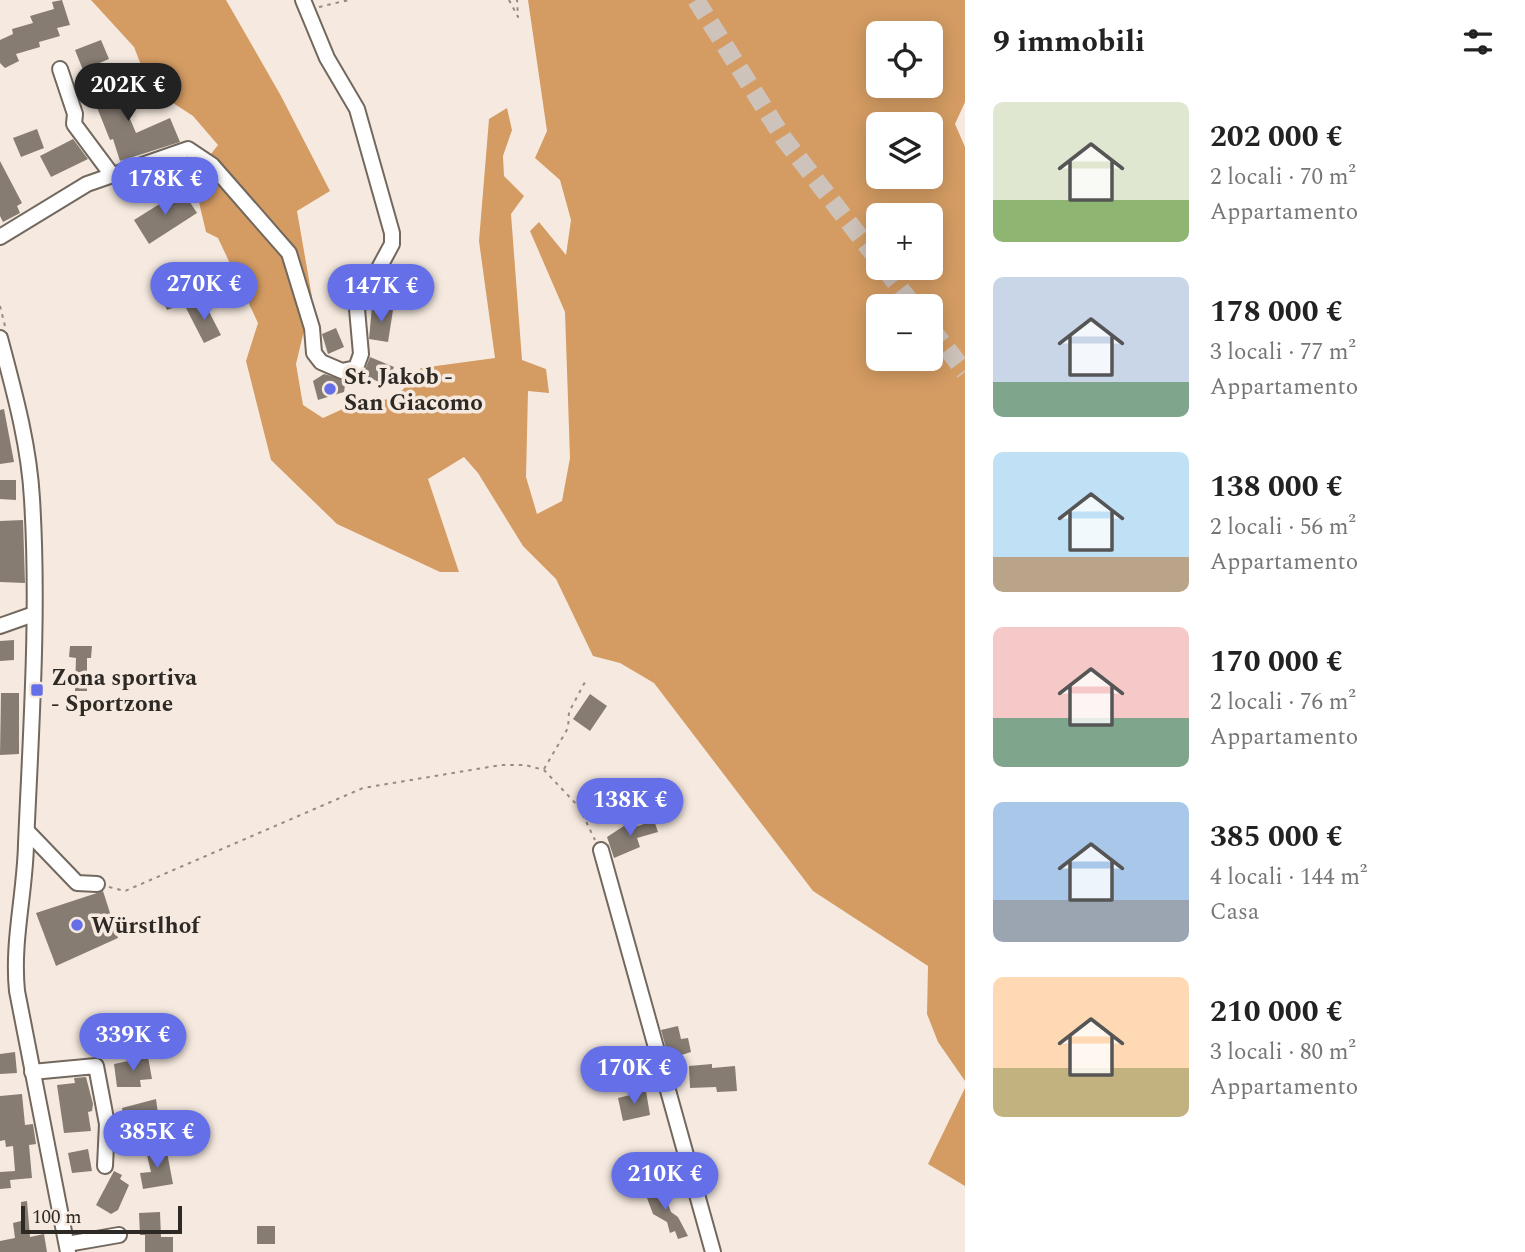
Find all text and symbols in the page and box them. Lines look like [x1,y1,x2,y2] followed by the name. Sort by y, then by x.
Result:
[993,19,1145,65] text: 9 immobili
[866,21,943,371] map controls
[866,21,943,98] button: locate
[1459,23,1497,61] icon: filters
[71,64,185,123] pin: 202K €
[90,68,166,103] text: 202K €
[866,112,943,189] button: layers
[1210,114,1343,160] text: 202 000 €
[1049,130,1133,214] icon: home
[108,158,222,217] pin: 178K €
[1210,160,1356,195] text: 2 locali · 70 m²
[127,162,203,197] text: 178K €
[1210,195,1358,230] text: Appartamento
[866,203,943,280] button: +
[147,262,261,322] pin: 270K €
[324,264,438,324] pin: 147K €
[166,267,242,302] text: 270K €
[343,269,419,304] text: 147K €
[1210,289,1343,335] text: 178 000 €
[866,294,943,371] button: −
[1049,305,1133,389] icon: home
[1210,335,1356,370] text: 3 locali · 77 m²
[344,360,483,421] place label: St. Jakob - San Giacomo
[1210,370,1358,405] text: Appartamento
[322,381,338,397] marker: St. Jakob - San Giacomo
[1210,464,1343,510] text: 138 000 €
[1049,480,1133,564] icon: home
[1210,510,1356,545] text: 2 locali · 56 m²
[1210,545,1358,580] text: Appartamento
[1210,639,1343,685] text: 170 000 €
[1049,655,1133,739] icon: home
[51,661,197,722] place label: Zona sportiva - Sportzone
[29,682,45,698] marker: Zona sportiva - Sportzone
[1210,685,1356,720] text: 2 locali · 76 m²
[1210,720,1358,755] text: Appartamento
[573,778,687,838] pin: 138K €
[592,783,668,818] text: 138K €
[1210,814,1343,860] text: 385 000 €
[1049,830,1133,914] icon: home
[1210,860,1367,895] text: 4 locali · 144 m²
[1210,895,1259,930] text: Casa
[91,909,201,944] place label: Würstlhof
[69,917,85,933] marker: Würstlhof
[1210,989,1343,1035] text: 210 000 €
[1049,1005,1133,1089] icon: home
[76,1014,190,1073] pin: 339K €
[95,1018,171,1053] text: 339K €
[1210,1035,1356,1070] text: 3 locali · 80 m²
[577,1046,691,1106] pin: 170K €
[596,1051,672,1086] text: 170K €
[1210,1070,1358,1105] text: Appartamento
[100,1110,214,1170] pin: 385K €
[119,1115,195,1150] text: 385K €
[608,1152,722,1212] pin: 210K €
[627,1157,703,1192] text: 210K €
[21,1203,182,1235] scale bar
[32,1203,82,1232] text: 100 m

